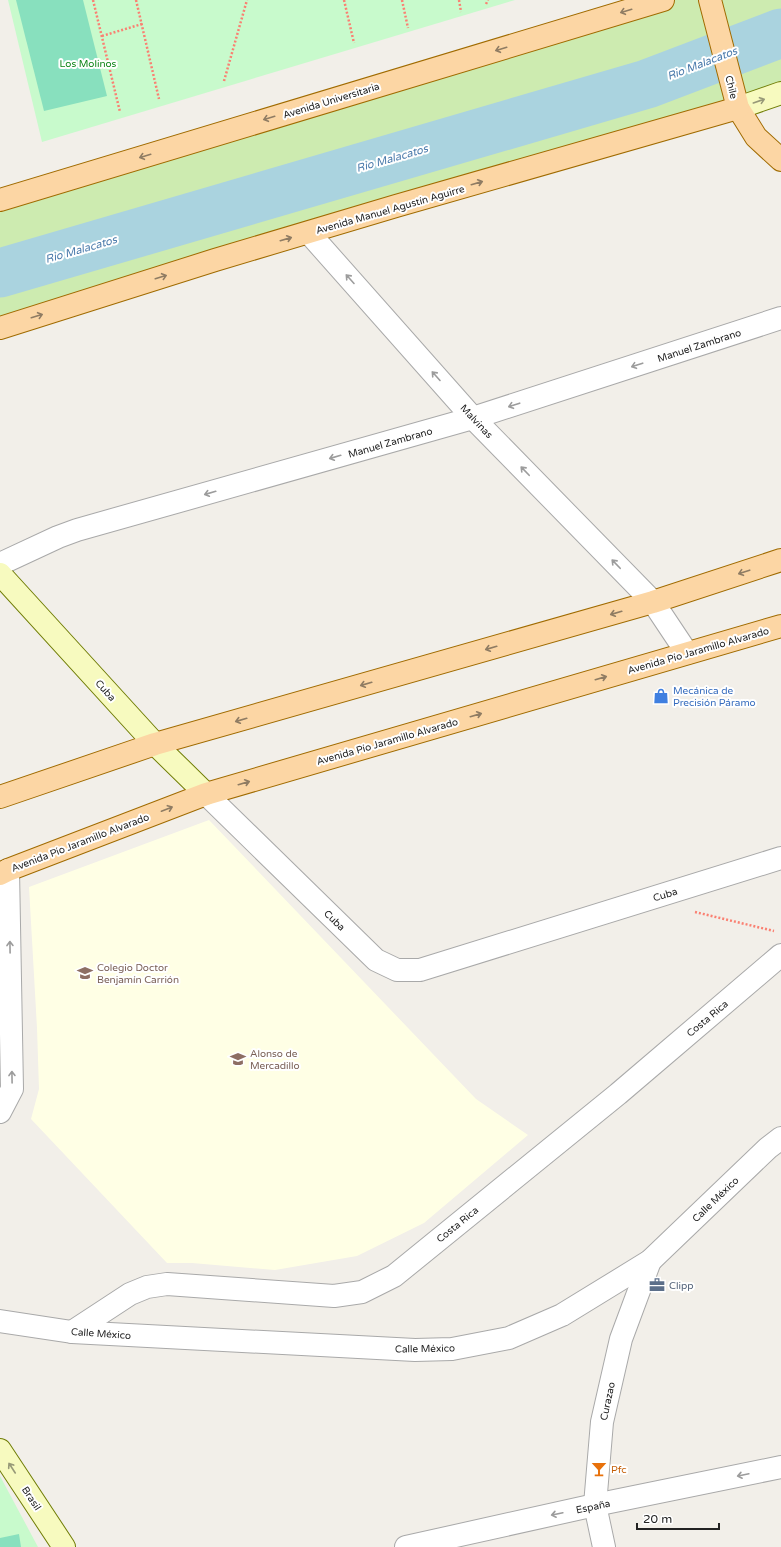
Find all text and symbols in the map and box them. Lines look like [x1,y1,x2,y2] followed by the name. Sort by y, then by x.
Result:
[619,8,632,15] one-way arrow
[665,44,740,83] water label: Rio Malacatos
[495,46,508,53] one-way arrow
[60,58,117,70] park label: Los Molinos
[722,74,740,101] street label: Chile
[281,81,381,121] street label: Avenida Universitaria
[753,96,765,104] one-way arrow
[263,115,276,122] one-way arrow
[355,142,430,175] water label: Rio Malacatos
[139,153,152,160] one-way arrow
[471,179,484,186] one-way arrow
[315,183,466,237] street label: Avenida Manuel Agustín Aguirre
[44,233,119,266] water label: Rio Malacatos
[279,235,292,242] one-way arrow
[155,273,168,280] one-way arrow
[345,274,355,284] one-way arrow
[31,312,44,319] one-way arrow
[656,327,743,365] street label: Manuel Zambrano
[631,362,644,369] one-way arrow
[432,371,441,382] one-way arrow
[458,402,495,441] street label: Malvinas
[507,402,520,409] one-way arrow
[347,425,434,461] street label: Manuel Zambrano
[329,454,342,461] one-way arrow
[520,466,530,476] one-way arrow
[204,489,217,497] one-way arrow
[611,559,621,569] one-way arrow
[738,569,750,577] one-way arrow
[609,610,622,617] one-way arrow
[626,625,770,677] street label: Avenida Pío Jaramillo Alvarado
[484,645,497,653] one-way arrow
[594,674,607,682] one-way arrow
[92,677,118,704] street label: Cuba
[359,681,372,688] one-way arrow
[673,685,756,709] place label: Mecánica de Precisión Páramo
[652,687,670,705] shop icon: Mecánica de Precisión Páramo
[469,711,482,718] one-way arrow
[315,716,459,768] street label: Avenida Pío Jaramillo Alvarado
[234,717,247,724] one-way arrow
[237,779,250,786] one-way arrow
[160,805,172,813] one-way arrow
[10,811,151,875] street label: Avenida Pío Jaramillo Alvarado
[652,886,679,904] street label: Cuba
[321,908,347,934] street label: Cuba
[6,941,14,954] one-way arrow
[97,962,179,986] place label: Colegio Doctor Benjamín Carrión
[76,964,94,982] school or university icon: Colegio Doctor Benjamín Carrión
[685,998,731,1040] street label: Costa Rica
[250,1048,300,1072] place label: Alonso de Mercadillo
[229,1050,247,1068] school or university icon: Alonso de Mercadillo
[8,1071,16,1084] one-way arrow
[690,1174,742,1225] street label: Calle México
[434,1204,481,1245] street label: Costa Rica
[648,1276,666,1294] office icon: Clipp
[669,1280,694,1292] place label: Clipp
[70,1326,131,1342] street label: Calle México
[395,1342,455,1356] street label: Calle México
[598,1381,618,1422] street label: Curazao
[590,1460,608,1478] bar icon: Pfc
[8,1463,16,1474] one-way arrow
[611,1464,627,1476] place label: Pfc
[737,1471,750,1479] one-way arrow
[19,1484,43,1513] street label: Brasil
[575,1497,611,1516] street label: España
[637,1505,719,1531] scale bar
[551,1510,564,1518] one-way arrow
[643,1512,672,1526] text: 20 m

